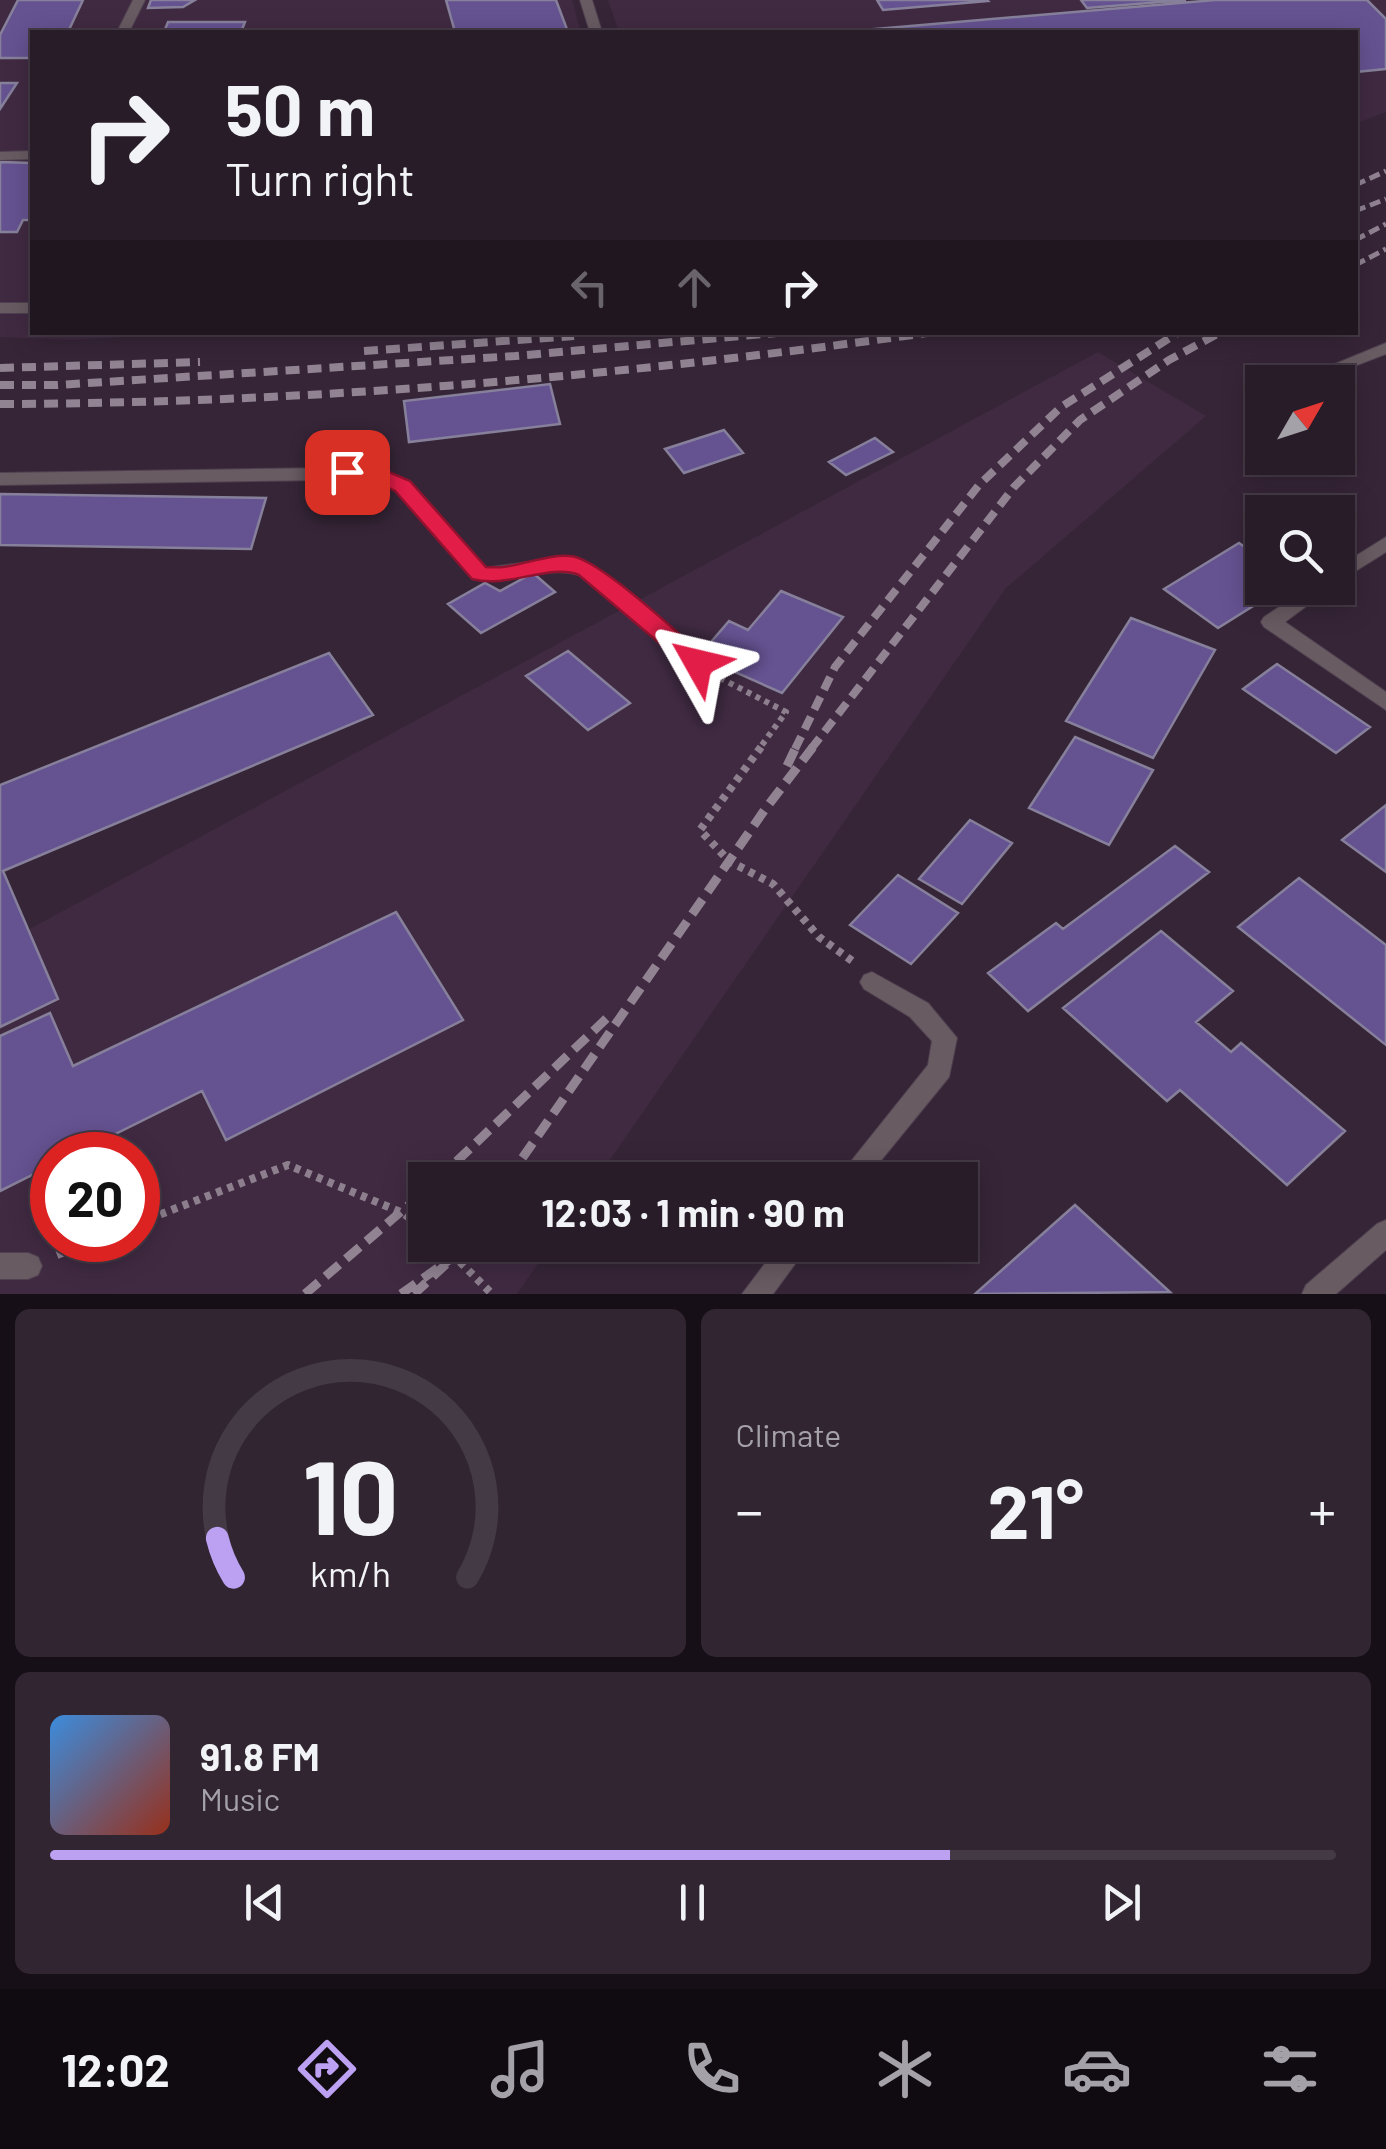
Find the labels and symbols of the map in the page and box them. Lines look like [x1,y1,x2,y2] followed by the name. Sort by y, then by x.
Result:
[1245,365,1355,475] north arrow
[305,430,390,515] pin
[646,611,750,715] position arrow
[30,1132,160,1262] speed limit sign: 20

